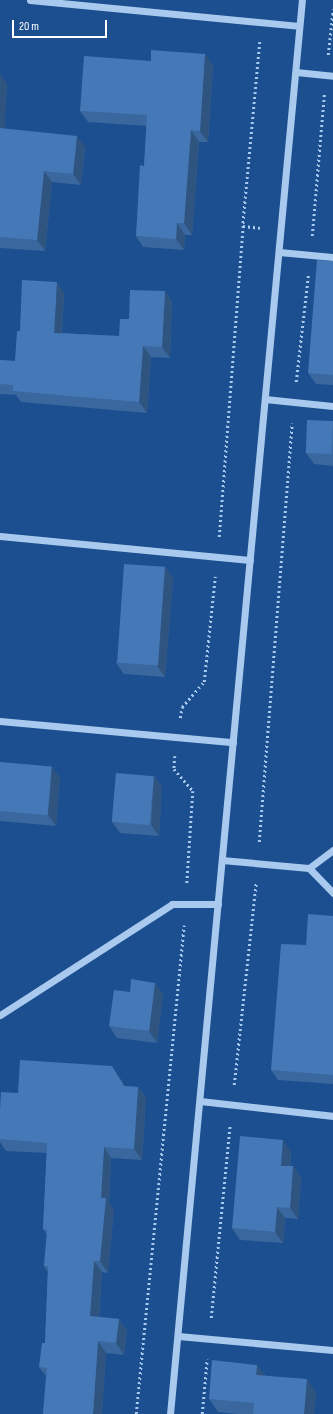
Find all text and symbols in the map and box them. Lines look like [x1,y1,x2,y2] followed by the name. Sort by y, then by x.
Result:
[14,12,109,38] scale bar
[19,19,39,34] text: 20 m

